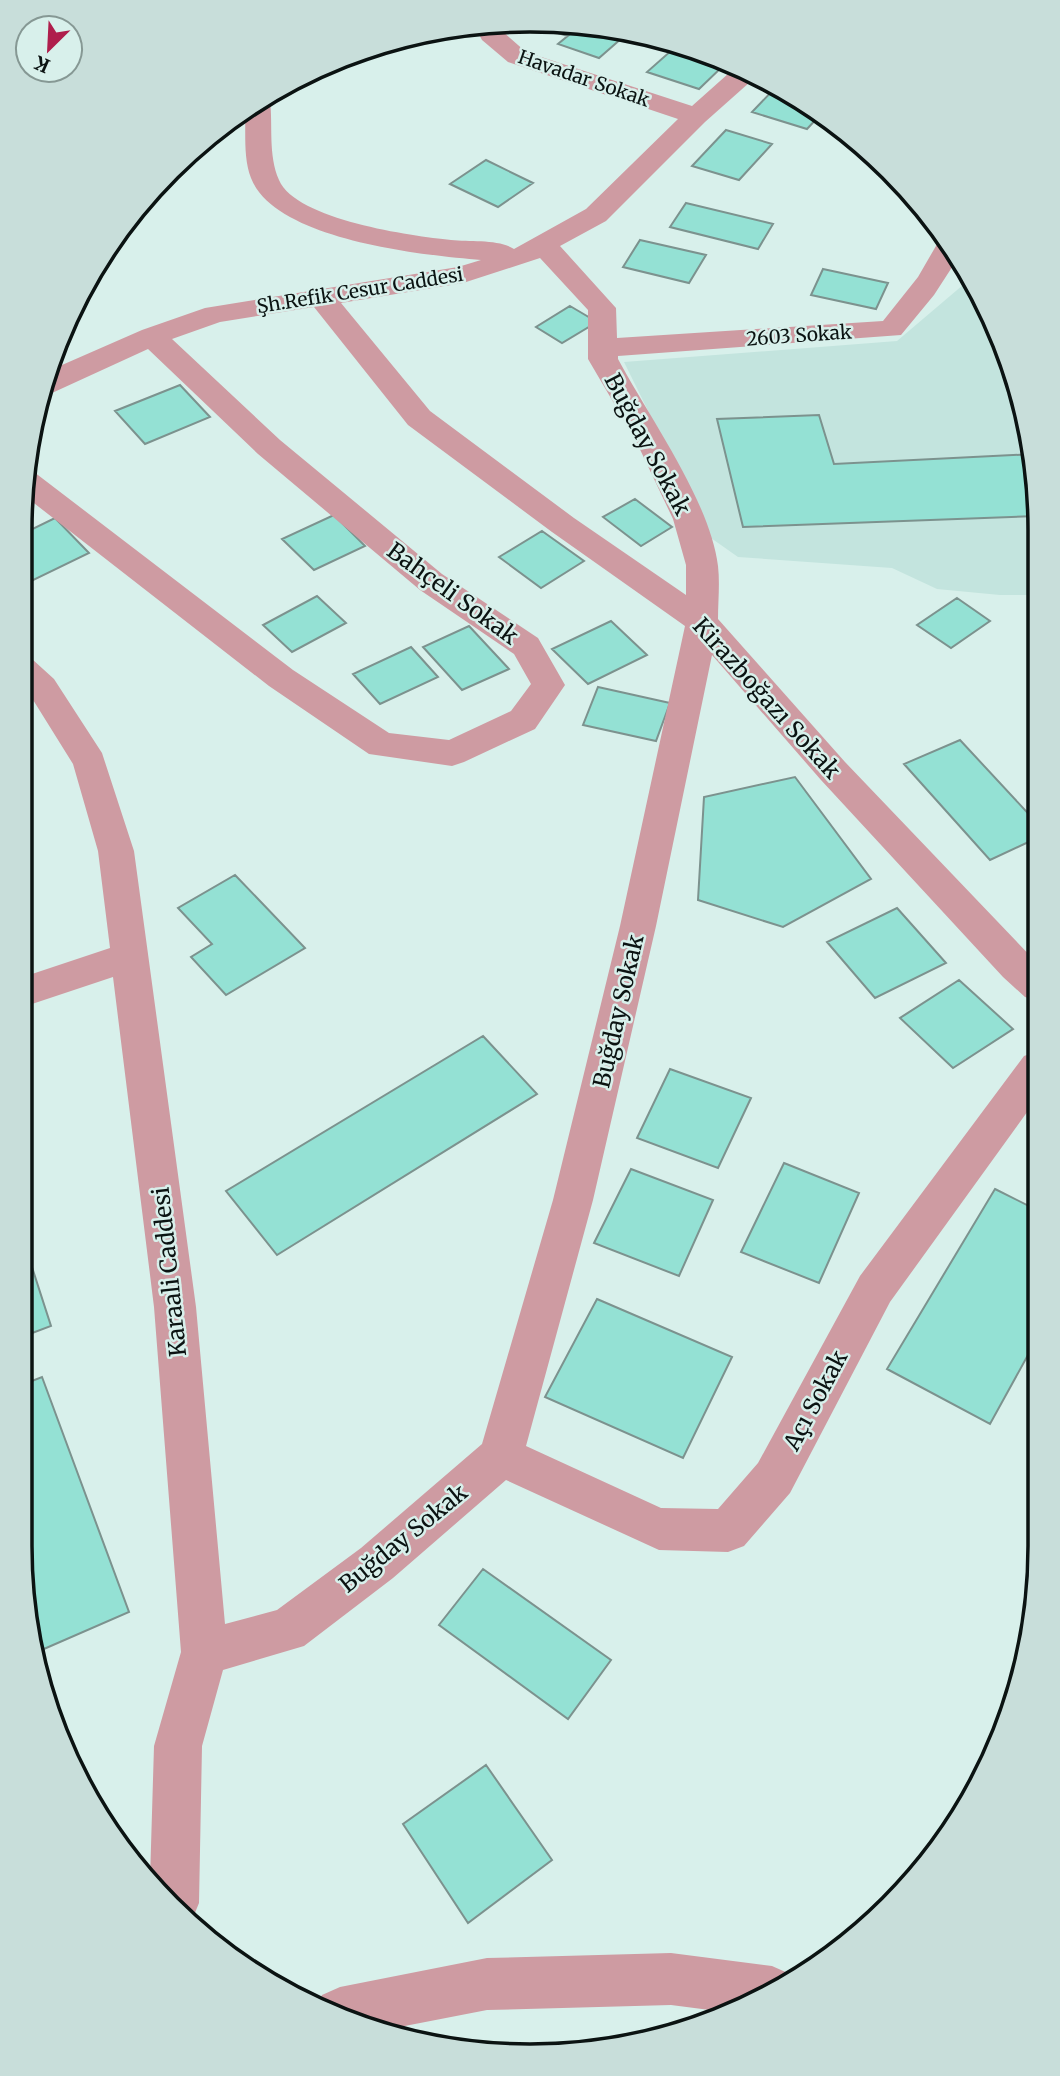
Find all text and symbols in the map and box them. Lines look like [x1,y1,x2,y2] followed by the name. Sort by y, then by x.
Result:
[14,14,84,84] north arrow
[515,44,653,112] street label: Havadar Sokak
[30,50,53,78] text: K
[255,262,465,318] street label: Şh.Refik Cesur Caddesi
[745,319,853,351] street label: 2603 Sokak
[598,368,698,520] street label: Buğday Sokak
[382,536,525,651] street label: Bahçeli Sokak
[687,611,847,785] street label: Kirazboğazı Sokak
[586,931,650,1090] street label: Buğday Sokak
[146,1186,192,1358] street label: Karaali Caddesi
[776,1345,854,1456] street label: Açı Sokak
[333,1477,473,1598] street label: Buğday Sokak

